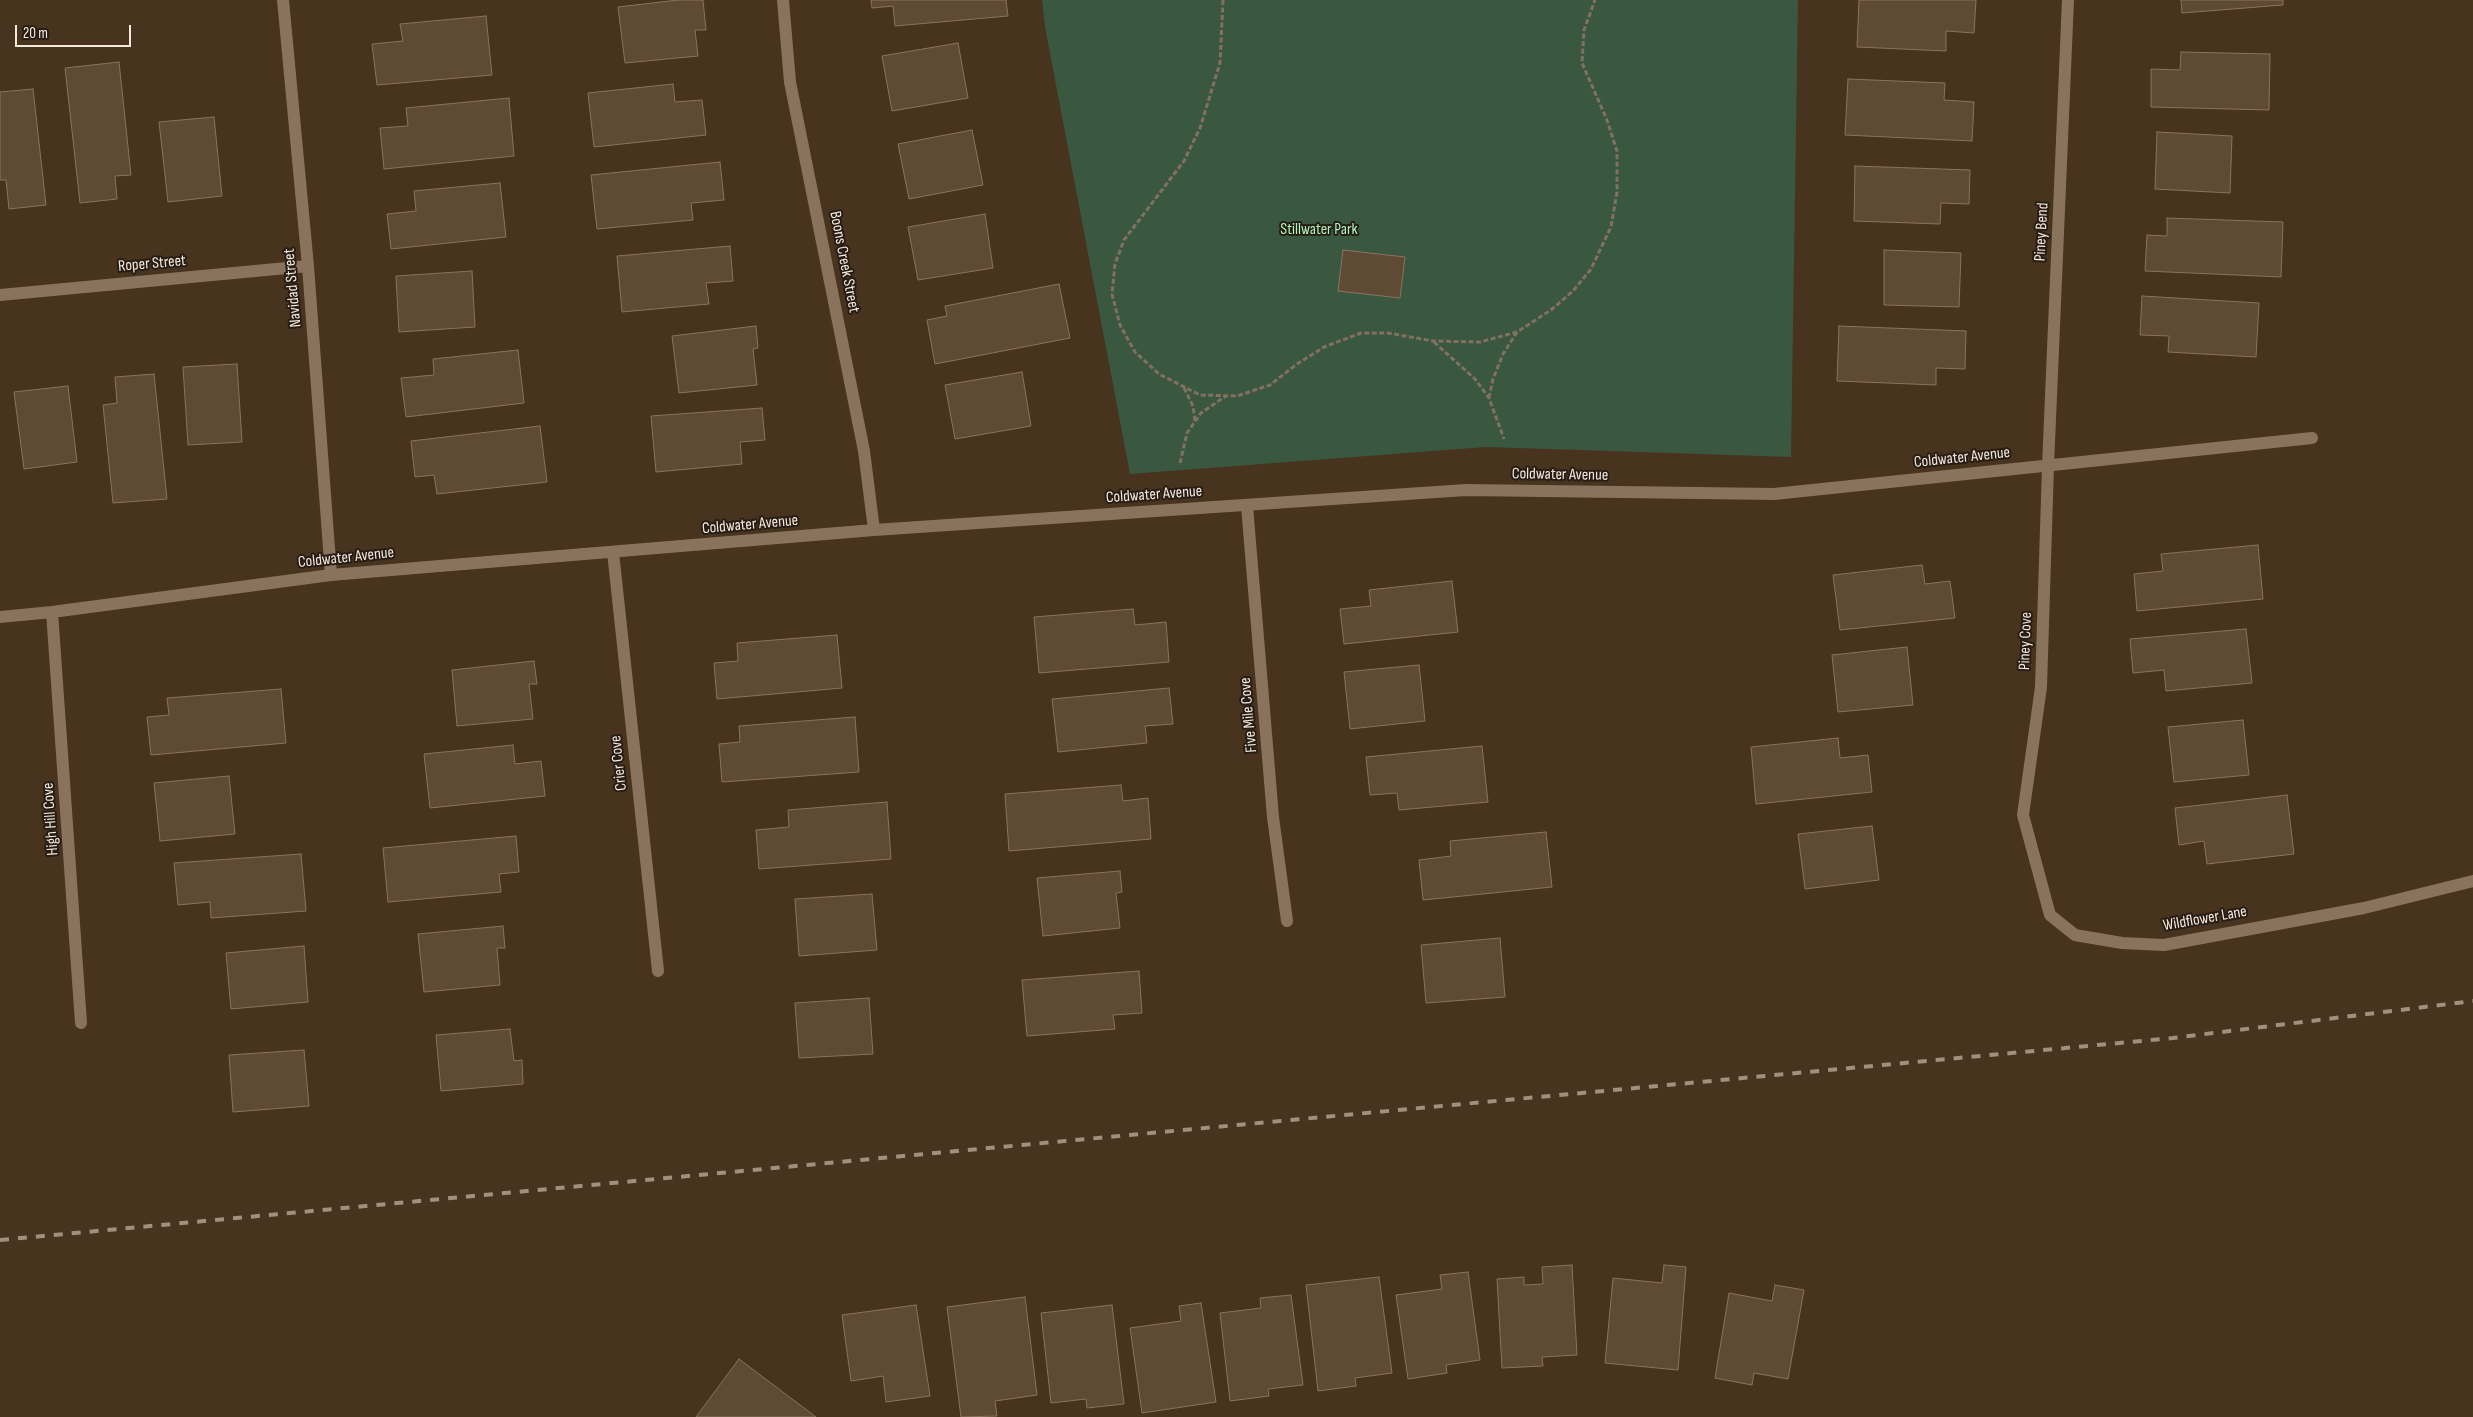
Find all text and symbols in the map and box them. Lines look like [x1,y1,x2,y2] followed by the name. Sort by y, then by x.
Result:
[18,15,134,47] scale bar
[23,24,48,43] text: 20 m
[2031,202,2053,262] street label: Piney Bend
[825,210,863,314] street label: Boons Creek Street
[1280,220,1358,240] park label: Stillwater Park
[280,248,306,328] street label: Navidad Street
[117,251,187,277] street label: Roper Street
[1913,443,2011,473] street label: Coldwater Avenue
[1512,465,1608,485] street label: Coldwater Avenue
[1105,482,1203,508] street label: Coldwater Avenue
[701,511,799,539] street label: Coldwater Avenue
[297,543,395,573] street label: Coldwater Avenue
[2015,612,2037,670] street label: Piney Cove
[1236,677,1262,753] street label: Five Mile Cove
[607,734,631,792] street label: Crier Cove
[39,782,63,856] street label: High Hill Cove
[2162,902,2248,936] street label: Wildflower Lane

